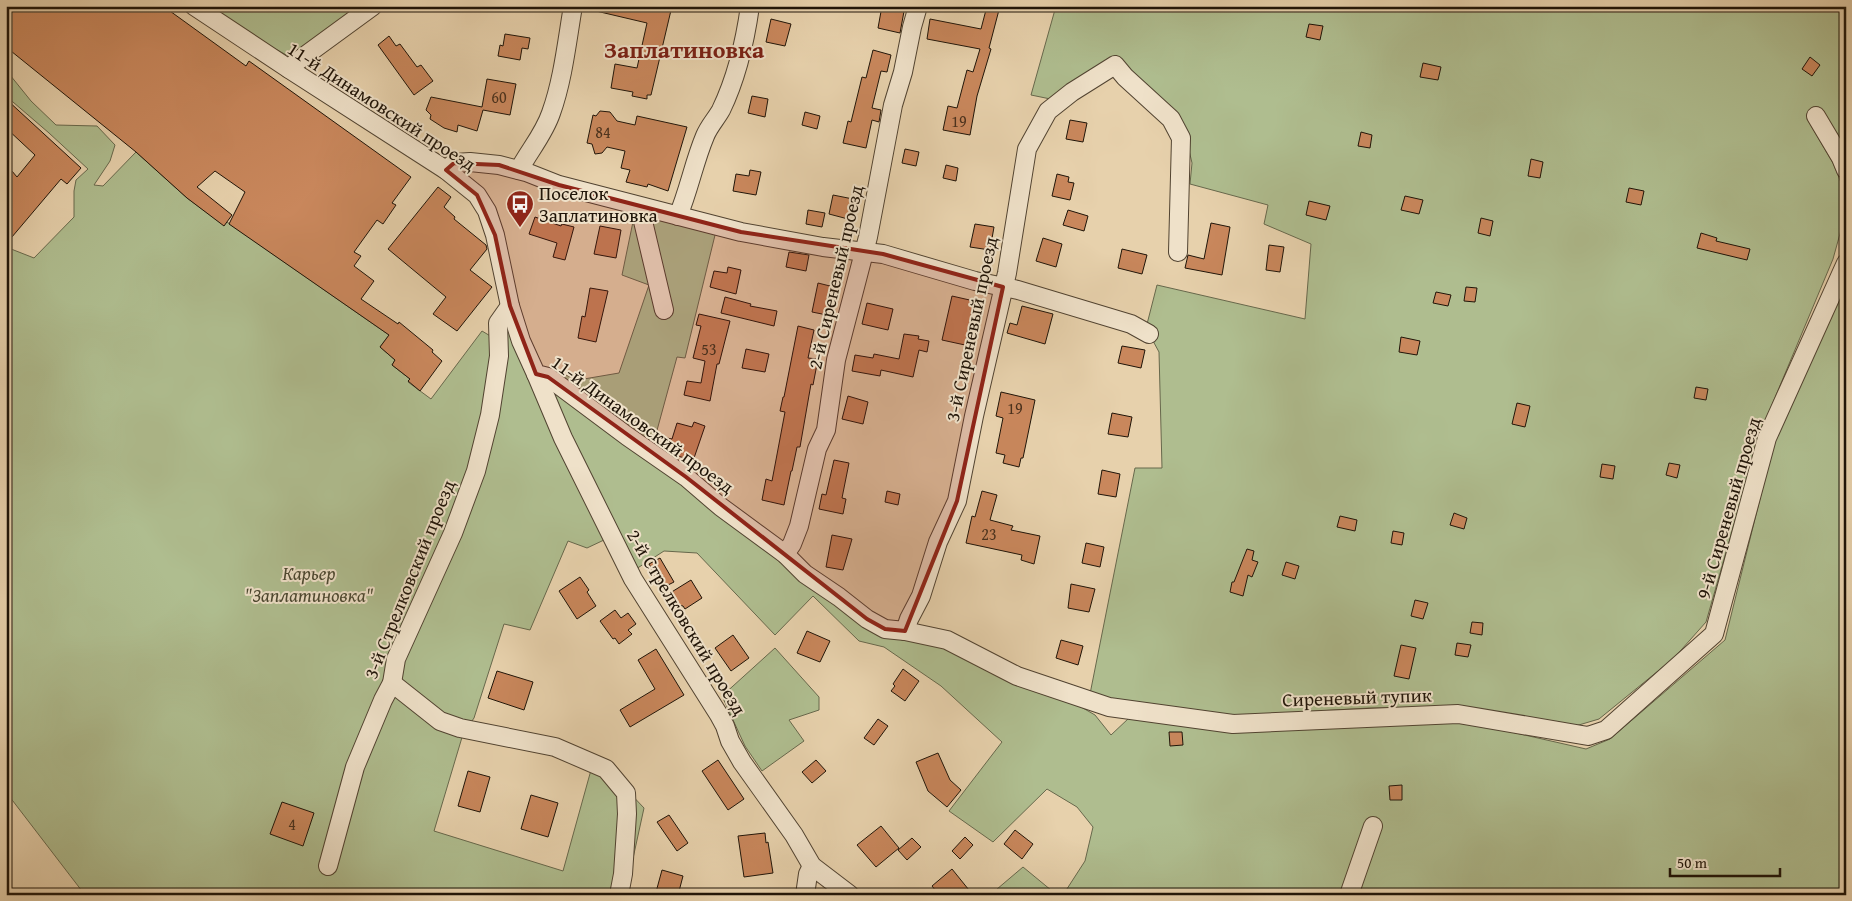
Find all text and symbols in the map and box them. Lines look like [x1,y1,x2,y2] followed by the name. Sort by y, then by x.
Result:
[604,32,765,67] district label: Заплатиновка
[282,34,482,178] street label: 11-й Динамовский проезд
[491,85,507,109] house number: 60
[951,109,967,133] house number: 19
[595,120,611,144] house number: 84
[539,179,658,229] place label: Поселок Заплатиновка
[800,182,870,372] street label: 2-й Сиреневый проезд
[505,189,535,228] bus stop icon: Поселок Заплатиновка
[938,234,1004,424] street label: 3-й Сиреневый проезд
[701,337,717,361] house number: 53
[546,348,740,500] street label: 11-й Динамовский проезд
[1007,396,1023,420] house number: 19
[1689,414,1767,602] street label: 9-й Сиреневый проезд
[356,475,462,683] street label: 3-й Стрелковский проезд
[981,522,997,546] house number: 23
[620,524,754,720] street label: 2-й Стрелковский проезд
[245,559,374,609] park label: Карьер "Заплатиновка"
[1282,680,1432,714] street label: Сиреневый тупик
[288,812,296,836] house number: 4
[1670,846,1780,878] scale bar
[1677,852,1708,873] text: 50 m

